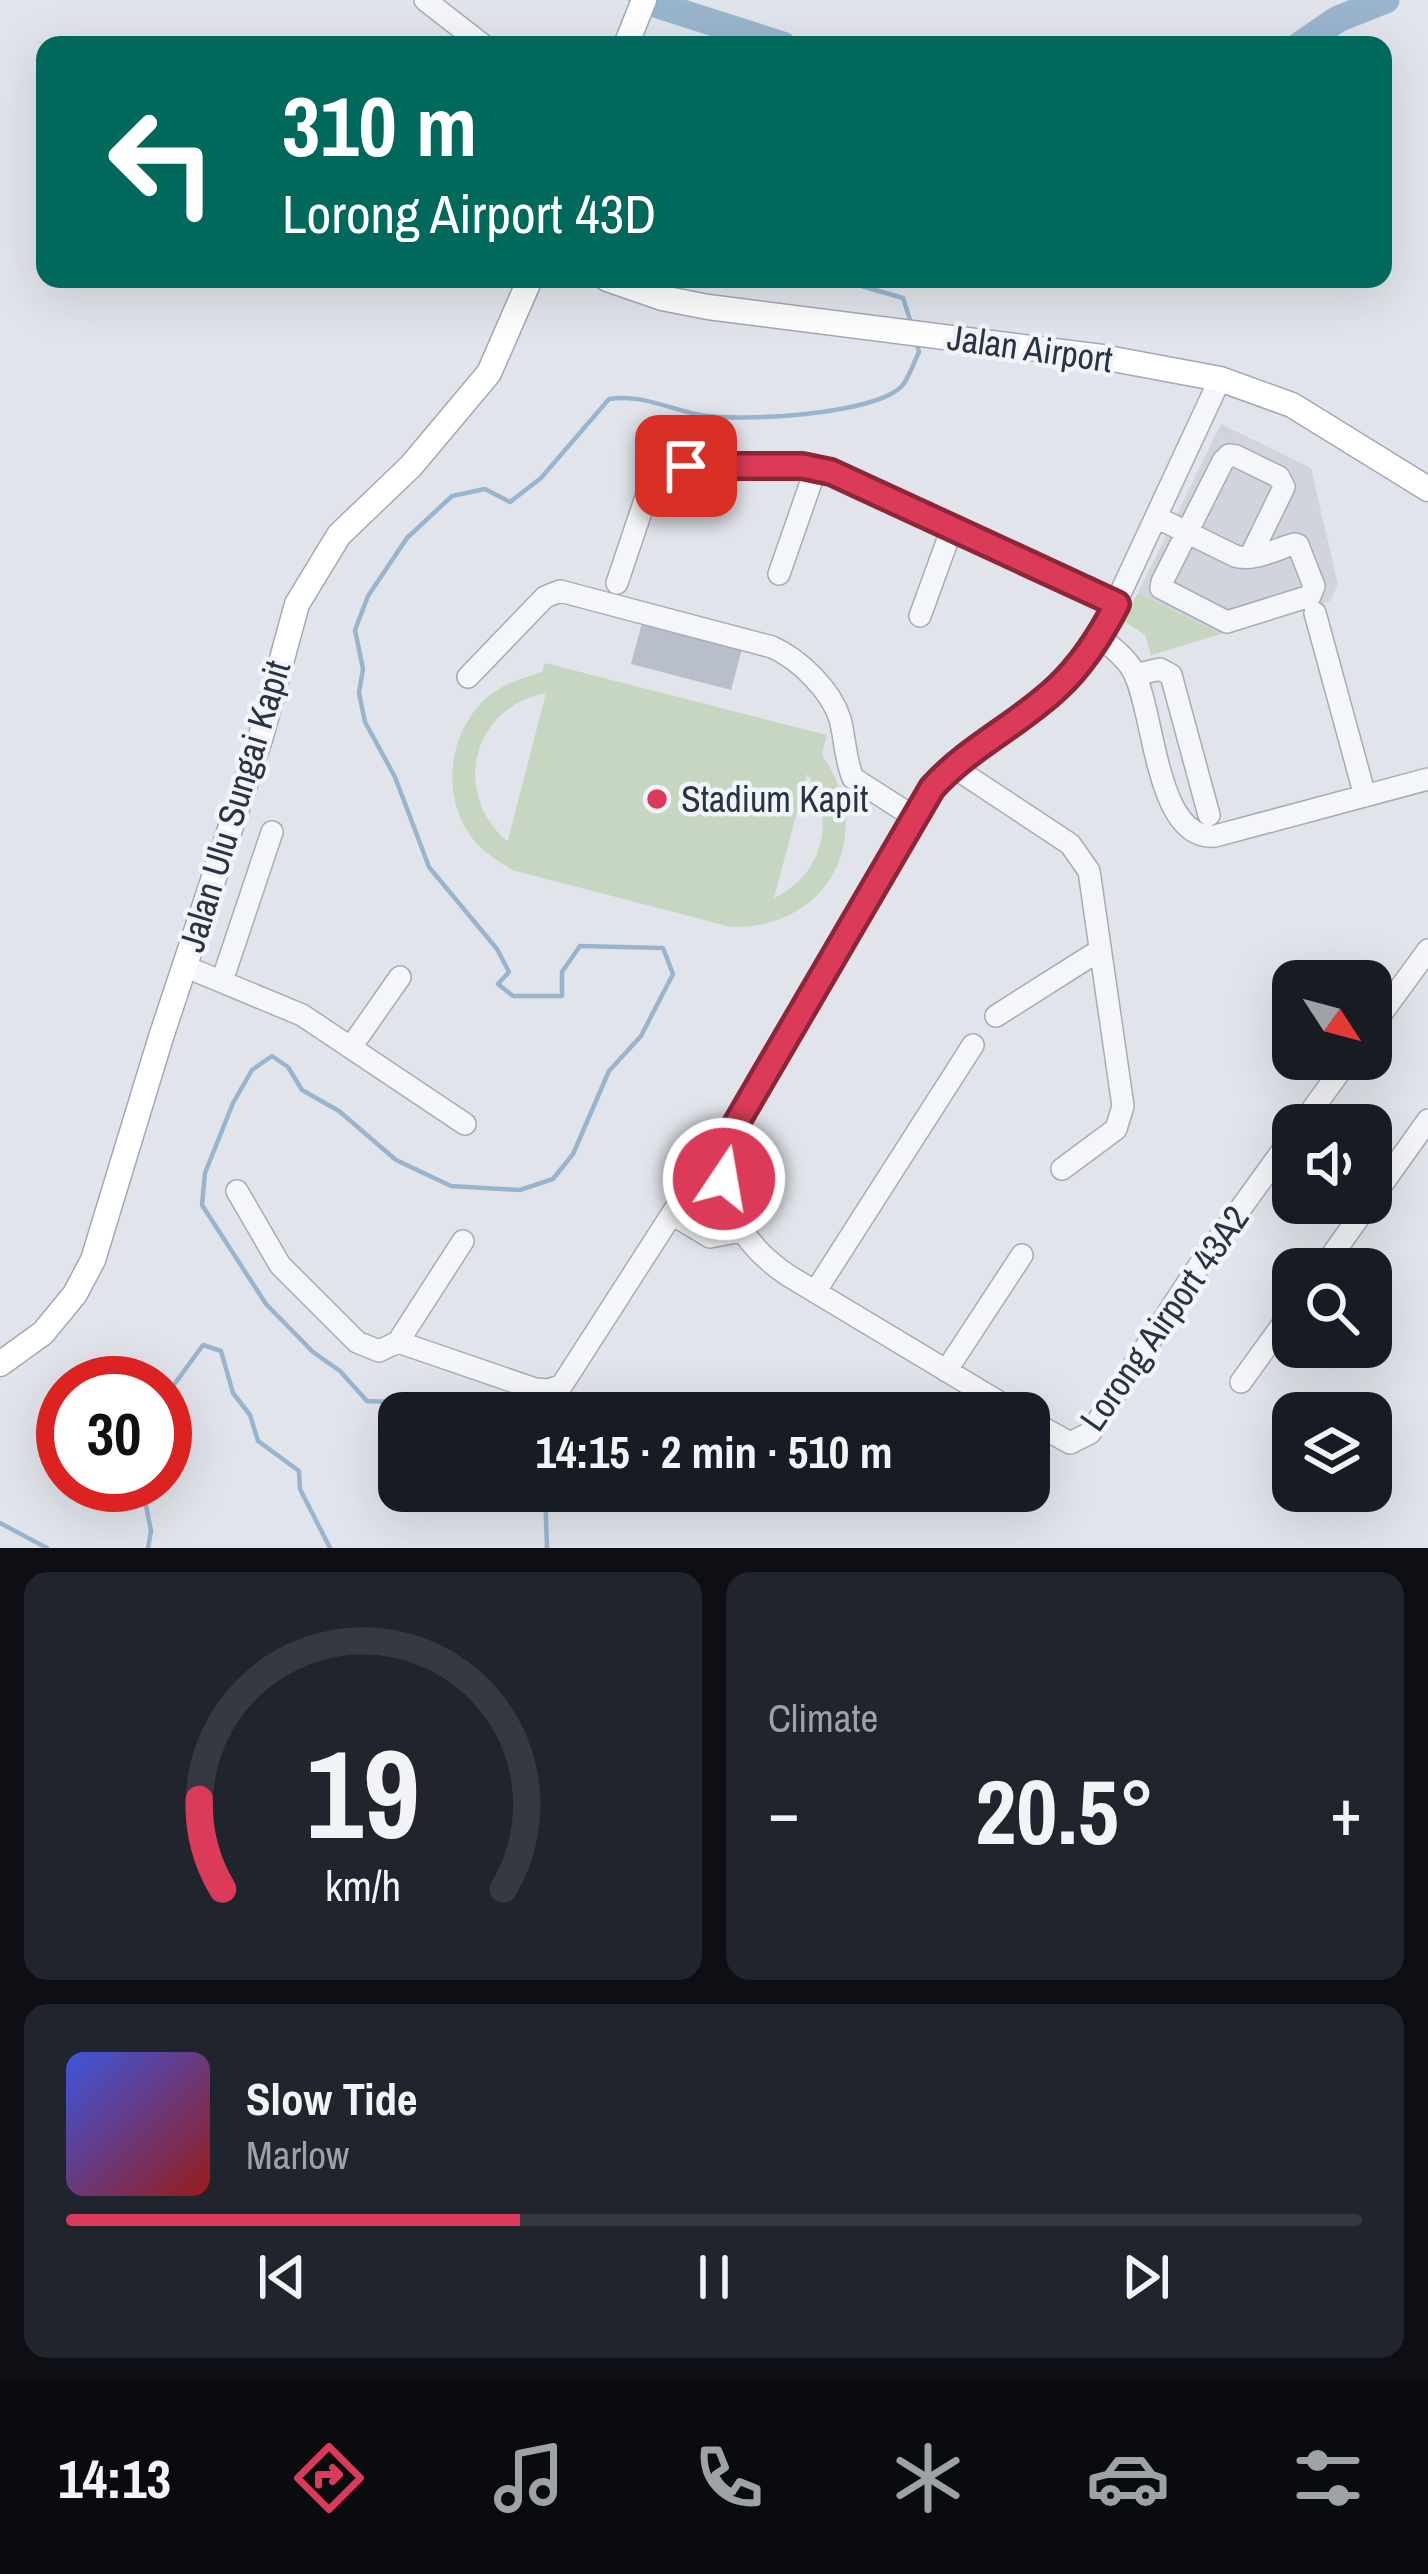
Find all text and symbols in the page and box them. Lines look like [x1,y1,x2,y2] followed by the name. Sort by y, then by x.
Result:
[282,69,477,182] text: 310 m
[84,84,240,240] icon: left
[282,177,656,250] text: Lorong Airport 43D
[945,313,1115,383] street label: Jalan Airport
[635,415,737,517] pin
[653,433,719,499] icon: arrive
[167,655,301,957] street label: Jalan Ulu Sungai Kapit
[681,775,868,823] place label: Stadium Kapit
[644,786,670,812] marker: Stadium Kapit
[1272,960,1392,1080] north arrow
[1272,960,1392,1512] map controls
[1272,1104,1392,1224] button: sound
[661,1116,787,1242] position arrow
[1069,1196,1259,1440] street label: Lorong Airport 43A2
[1272,1248,1392,1368] button: search
[36,1356,192,1512] speed limit sign: 30
[1272,1392,1392,1512] button: layers
[536,1421,892,1482] text: 14:15 · 2 min · 510 m
[768,1692,878,1744] text: Climate
[306,1709,420,1877] text: 19
[975,1751,1155,1872] text: 20.5°
[768,1767,800,1856] text: −
[1330,1767,1362,1856] text: +
[325,1857,401,1914] text: km/h
[246,2068,418,2129] text: Slow Tide
[246,2129,349,2181] text: Marlow
[249,2244,315,2310] icon: previous
[681,2244,747,2310] icon: pause
[1113,2244,1179,2310] icon: next
[287,2436,371,2520] icon: directions
[487,2436,571,2520] icon: music
[687,2436,771,2520] icon: phone
[886,2436,970,2520] icon: climate
[1086,2436,1170,2520] icon: car
[1286,2436,1370,2520] icon: filters
[58,2442,171,2515] text: 14:13

